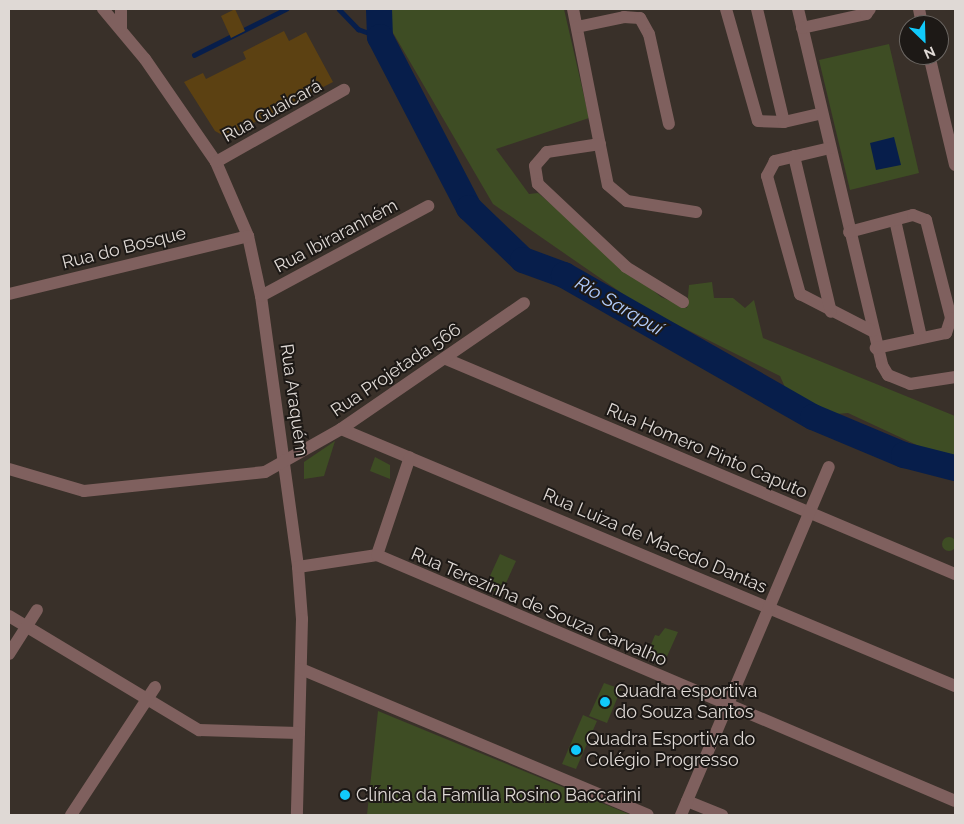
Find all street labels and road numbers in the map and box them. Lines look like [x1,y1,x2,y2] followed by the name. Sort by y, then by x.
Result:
[219,75,325,147] street label: Rua Guaicará
[271,194,401,278] street label: Rua Ibiraranhém
[60,222,188,274] street label: Rua do Bosque
[327,319,465,421] street label: Rua Projetada 566
[275,342,313,458] street label: Rua Araquém
[603,399,811,503] street label: Rua Homero Pinto Caputo
[540,484,770,598] street label: Rua Luiza de Macedo Dantas
[407,543,671,671] street label: Rua Terezinha de Souza Carvalho

